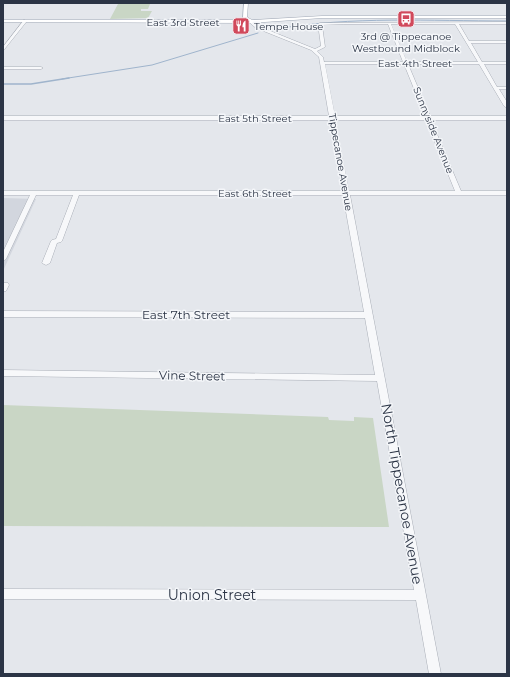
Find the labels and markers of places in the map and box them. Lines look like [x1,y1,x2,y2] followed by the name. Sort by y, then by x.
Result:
[396,9,416,29] bus stop icon: 3rd @ Tippecanoe Westbound Midblock
[231,16,251,36] restaurant icon: Tempe House
[254,20,323,33] place label: Tempe House
[352,30,460,55] place label: 3rd @ Tippecanoe Westbound Midblock

